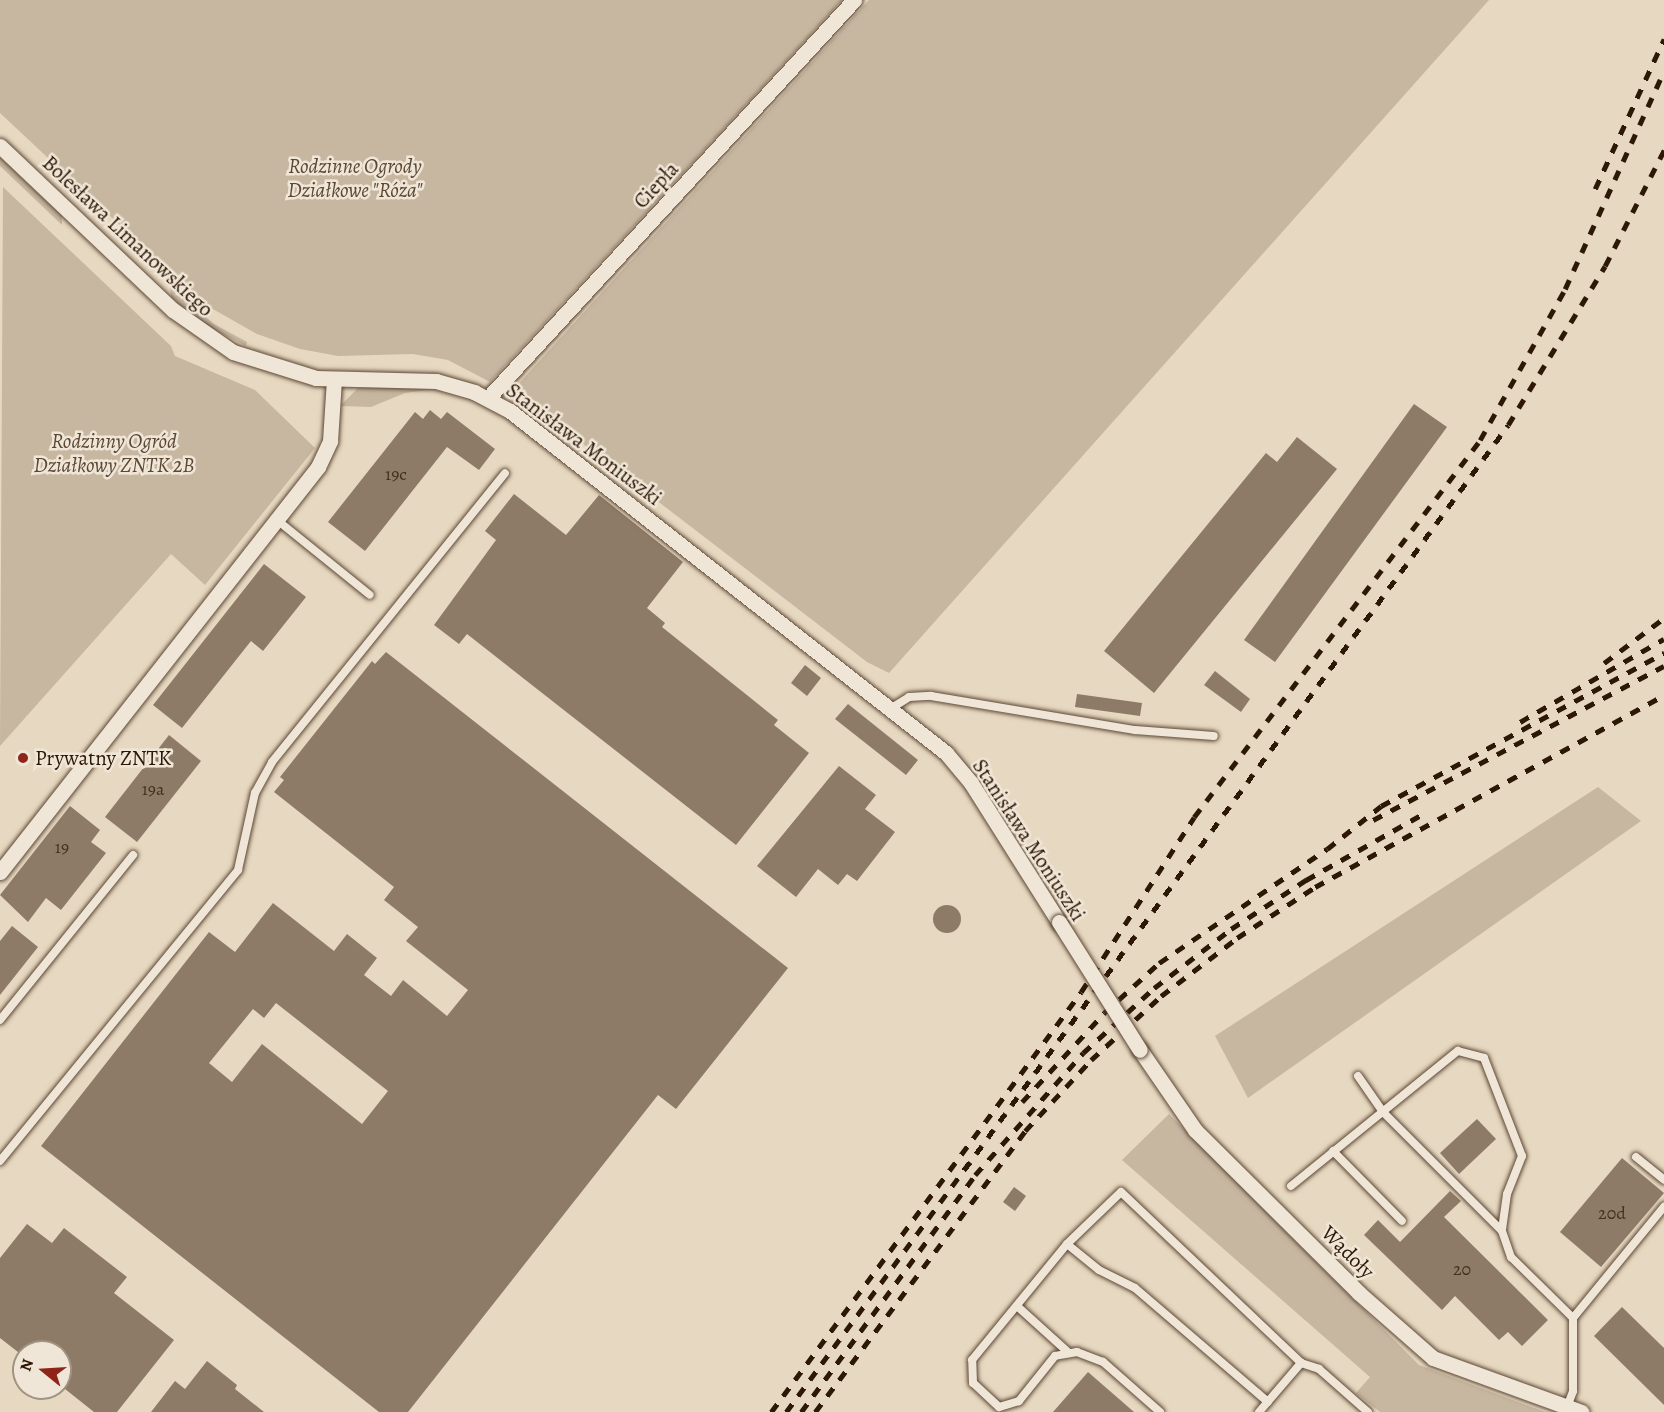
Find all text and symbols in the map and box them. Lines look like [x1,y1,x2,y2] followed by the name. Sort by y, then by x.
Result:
[37,150,219,322] street label: Bolesława Limanowskiego
[287,153,423,203] park label: Rodzinne Ogrody Działkowe "Róża"
[628,156,684,214] street label: Ciepła
[501,377,667,511] street label: Stanisława Moniuszki
[33,428,195,478] park label: Rodzinny Ogród Działkowy ZNTK 2B
[385,463,407,485] house number: 19c
[35,745,171,771] place label: Prywatny ZNTK
[16,751,30,765] marker: Prywatny ZNTK
[967,754,1091,926] street label: Stanisława Moniuszki
[142,778,164,800] house number: 19a
[55,836,69,858] house number: 19
[1598,1202,1626,1224] house number: 20d
[1316,1220,1380,1284] street label: Wądoły
[1453,1258,1471,1280] house number: 20
[12,1340,72,1400] north arrow
[15,1356,39,1374] text: N

